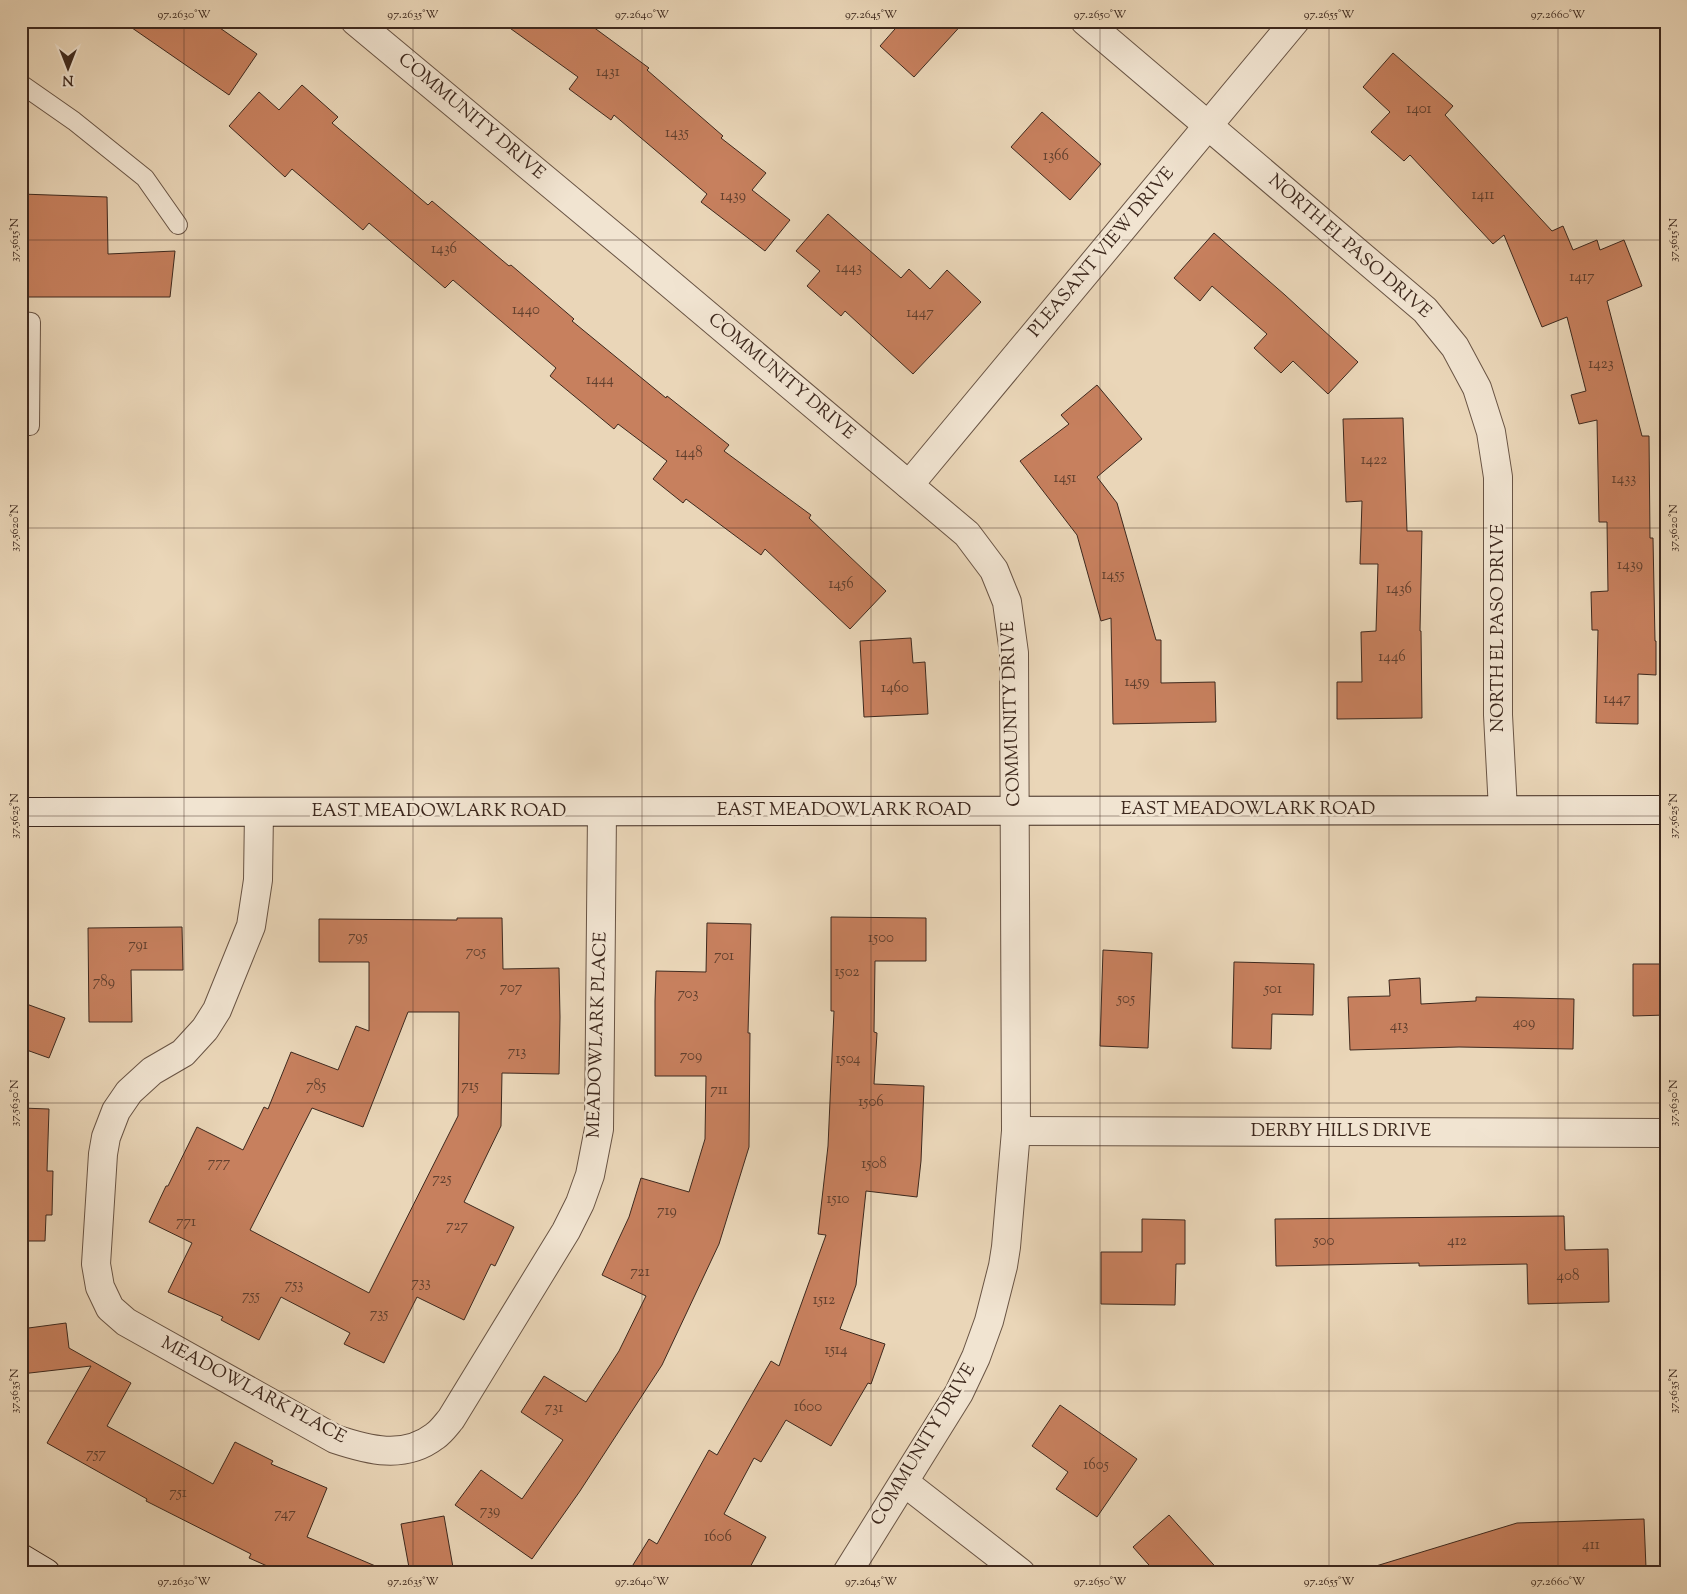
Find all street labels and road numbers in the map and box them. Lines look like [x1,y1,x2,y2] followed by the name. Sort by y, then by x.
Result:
[392,47,550,187] street label: COMMUNITY DRIVE
[1023,162,1181,344] street label: PLEASANT VIEW DRIVE
[1262,169,1436,325] street label: NORTH EL PASO DRIVE
[702,307,860,447] street label: COMMUNITY DRIVE
[1486,524,1512,732] street label: NORTH EL PASO DRIVE
[996,621,1028,807] street label: COMMUNITY DRIVE
[1121,797,1375,823] street label: EAST MEADOWLARK ROAD
[717,798,971,824] street label: EAST MEADOWLARK ROAD
[312,799,566,825] street label: EAST MEADOWLARK ROAD
[581,931,615,1139] street label: MEADOWLARK PLACE
[1251,1119,1431,1145] street label: DERBY HILLS DRIVE
[156,1331,350,1451] street label: MEADOWLARK PLACE
[865,1359,983,1531] street label: COMMUNITY DRIVE

